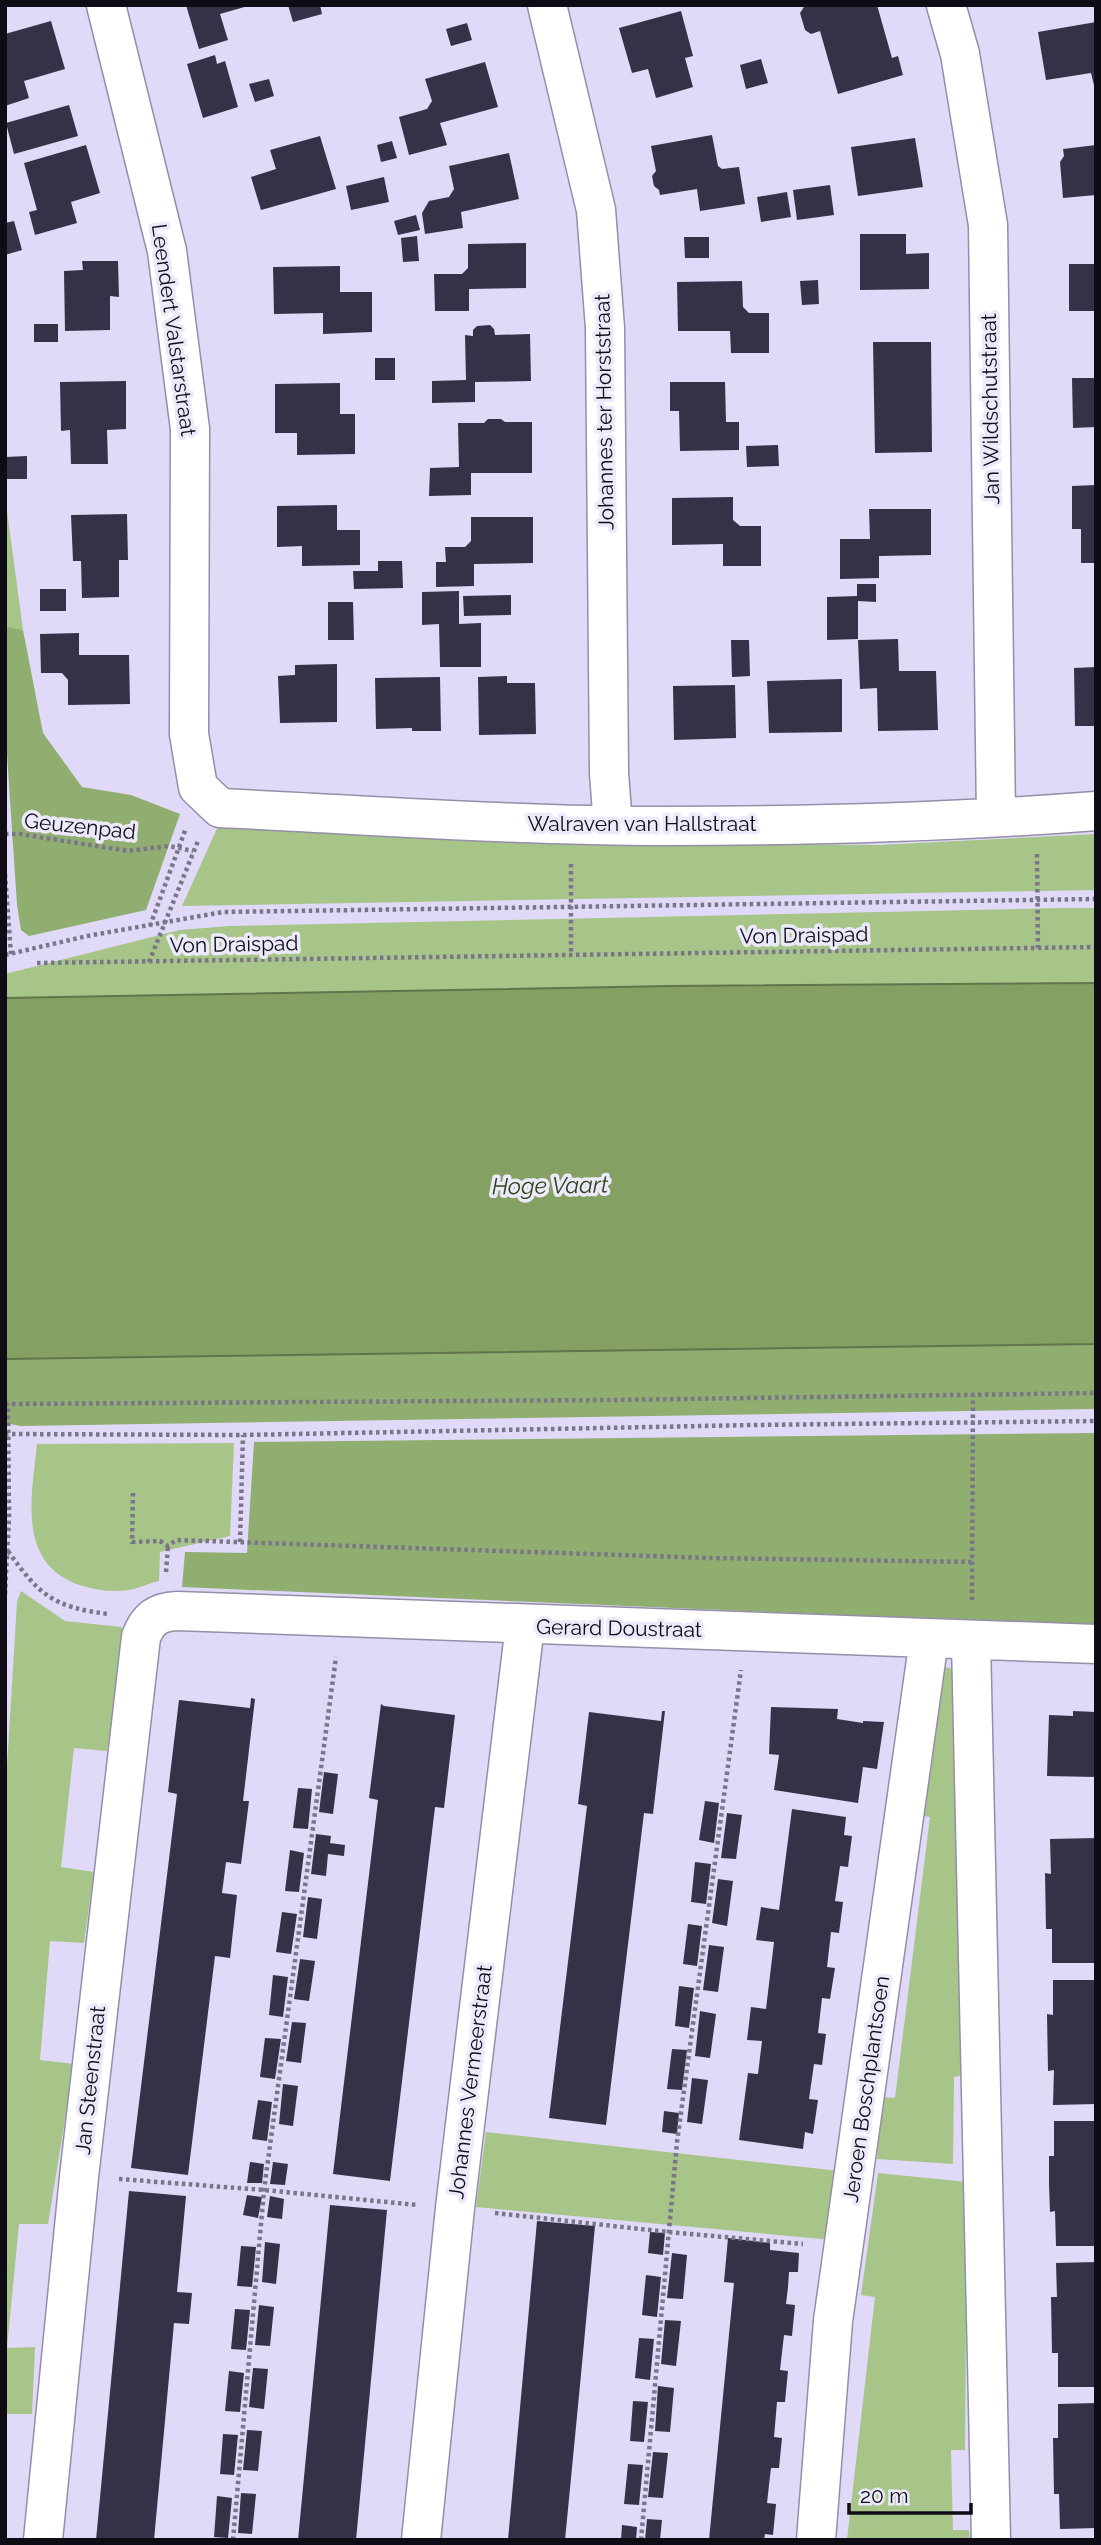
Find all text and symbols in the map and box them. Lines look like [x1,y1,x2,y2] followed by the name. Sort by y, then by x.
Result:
[147,222,201,438] street label: Leendert Valstarstraat
[589,294,619,530] street label: Johannes ter Horststraat
[976,313,1004,505] street label: Jan Wildschutstraat
[23,808,137,844] street label: Geuzenpad
[527,811,757,836] street label: Walraven van Hallstraat
[739,921,869,949] street label: Von Draispad
[169,930,299,958] street label: Von Draispad
[492,1170,609,1200] water label: Hoge Vaart
[536,1614,702,1642] street label: Gerard Doustraat
[443,1963,497,2201] street label: Johannes Vermeerstraat
[838,1974,894,2204] street label: Jeroen Boschplantsoen
[70,2004,110,2156] street label: Jan Steenstraat
[849,2472,972,2516] scale bar
[860,2483,908,2508] text: 20 m

